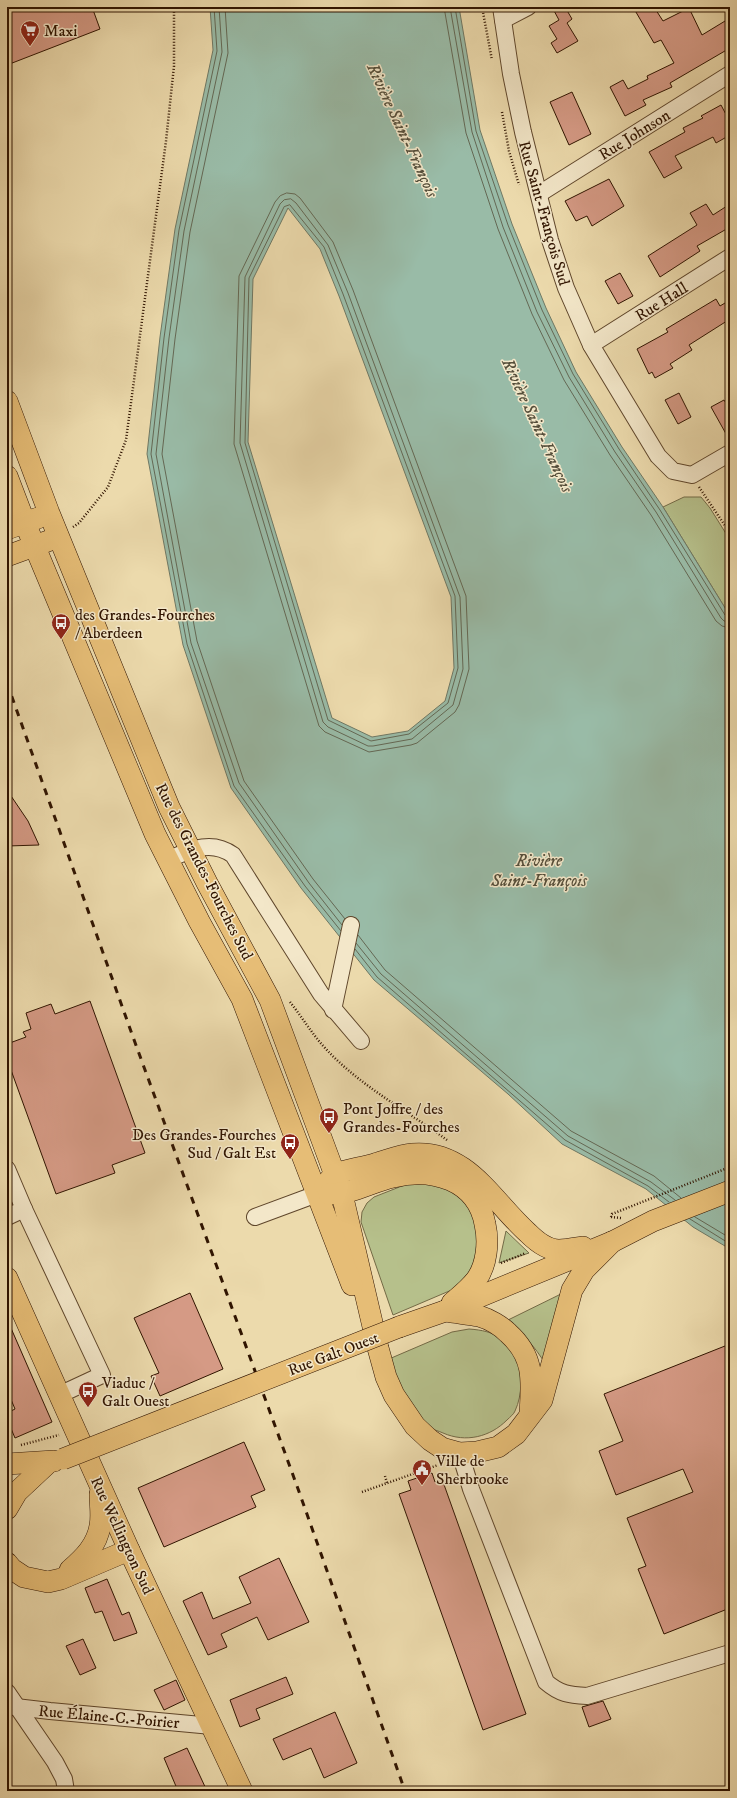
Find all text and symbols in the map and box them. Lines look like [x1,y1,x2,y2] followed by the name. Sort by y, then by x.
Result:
[19,19,41,47] supermarket icon: Maxi
[44,21,77,41] place label: Maxi
[361,59,443,202] water label: Rivière Saint-François
[595,105,674,165] street label: Rue Johnson
[514,139,574,288] street label: Rue Saint-François Sud
[632,278,692,326] street label: Rue Hall
[496,354,578,497] water label: Rivière Saint-François
[75,605,215,643] place label: des Grandes-Fourches / Aberdeen
[50,612,72,640] bus stop icon: des Grandes-Fourches / Aberdeen
[151,780,257,963] street label: Rue des Grandes-Fourches Sud
[490,850,588,892] water label: Rivière Saint-François
[343,1099,460,1137] place label: Pont Joffre / des Grandes-Fourches
[318,1106,340,1134] bus stop icon: Pont Joffre / des Grandes-Fourches
[132,1125,276,1163] place label: Des Grandes-Fourches Sud / Galt Est
[279,1132,301,1160] bus stop icon: Des Grandes-Fourches Sud / Galt Est
[285,1327,382,1380] street label: Rue Galt Ouest
[101,1373,169,1411] place label: Viaduc / Galt Ouest
[77,1380,99,1408] bus stop icon: Viaduc / Galt Ouest
[435,1451,509,1489] place label: Ville de Sherbrooke
[411,1458,433,1486] public building icon: Ville de Sherbrooke
[86,1473,158,1597] street label: Rue Wellington Sud
[38,1701,180,1733] street label: Rue Élaine-C.-Poirier

